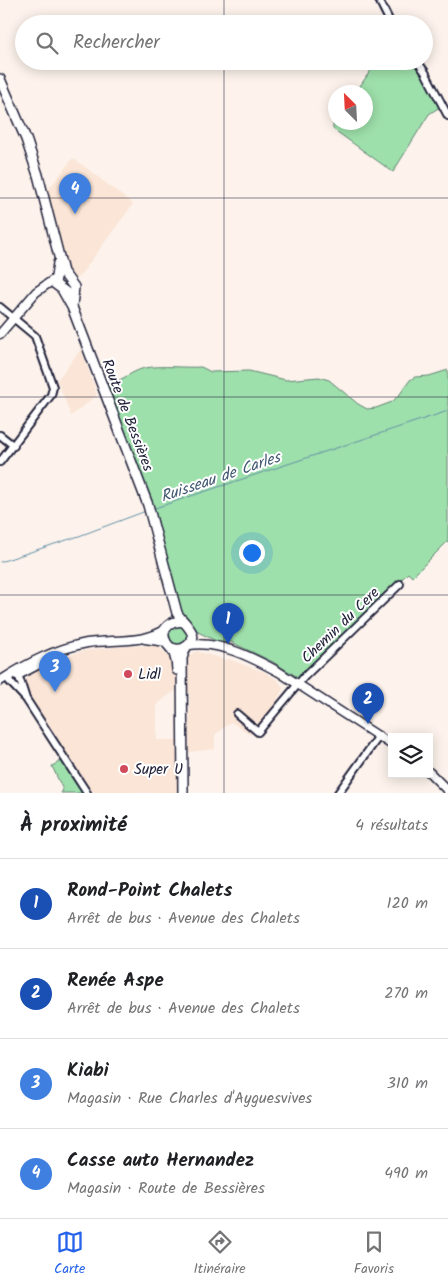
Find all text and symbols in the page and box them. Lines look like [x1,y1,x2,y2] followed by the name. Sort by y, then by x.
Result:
[15,15,433,70] search box
[73,28,160,58] text: Rechercher
[33,29,61,57] icon: search
[328,85,373,130] north arrow
[59,173,91,214] pin: 4
[95,356,160,476] street label: Route de Bessières
[157,445,286,510] water label: Ruisseau de Carles
[239,540,265,566] your location
[296,582,386,670] street label: Chemin du Cere
[212,603,244,644] pin: 1
[39,651,71,692] pin: 3
[138,663,161,687] place label: Lidl
[122,668,134,680] marker: Lidl
[352,683,384,724] pin: 2
[388,733,433,778] map controls
[388,733,433,778] button: layers
[134,758,183,782] place label: Super U
[118,763,130,775] marker: Super U
[20,809,127,842] text: À proximité
[355,813,428,838] text: 4 résultats
[67,876,232,906] text: Rond-Point Chalets
[34,891,38,916] text: 1
[387,891,428,916] text: 120 m
[67,906,300,931] text: Arrêt de bus · Avenue des Chalets
[67,966,164,996] text: Renée Aspe
[31,981,41,1006] text: 2
[384,981,428,1006] text: 270 m
[67,996,300,1021] text: Arrêt de bus · Avenue des Chalets
[67,1056,109,1086] text: Kiabi
[32,1071,40,1096] text: 3
[387,1071,428,1096] text: 310 m
[67,1086,312,1111] text: Magasin · Rue Charles d'Ayguesvives
[67,1146,254,1176] text: Casse auto Hernandez
[32,1161,40,1186] text: 4
[384,1161,428,1186] text: 490 m
[67,1176,265,1201] text: Magasin · Route de Bessières
[54,1228,85,1280] tab: Carte
[194,1228,246,1280] tab: Itinéraire
[354,1228,394,1280] tab: Favoris

